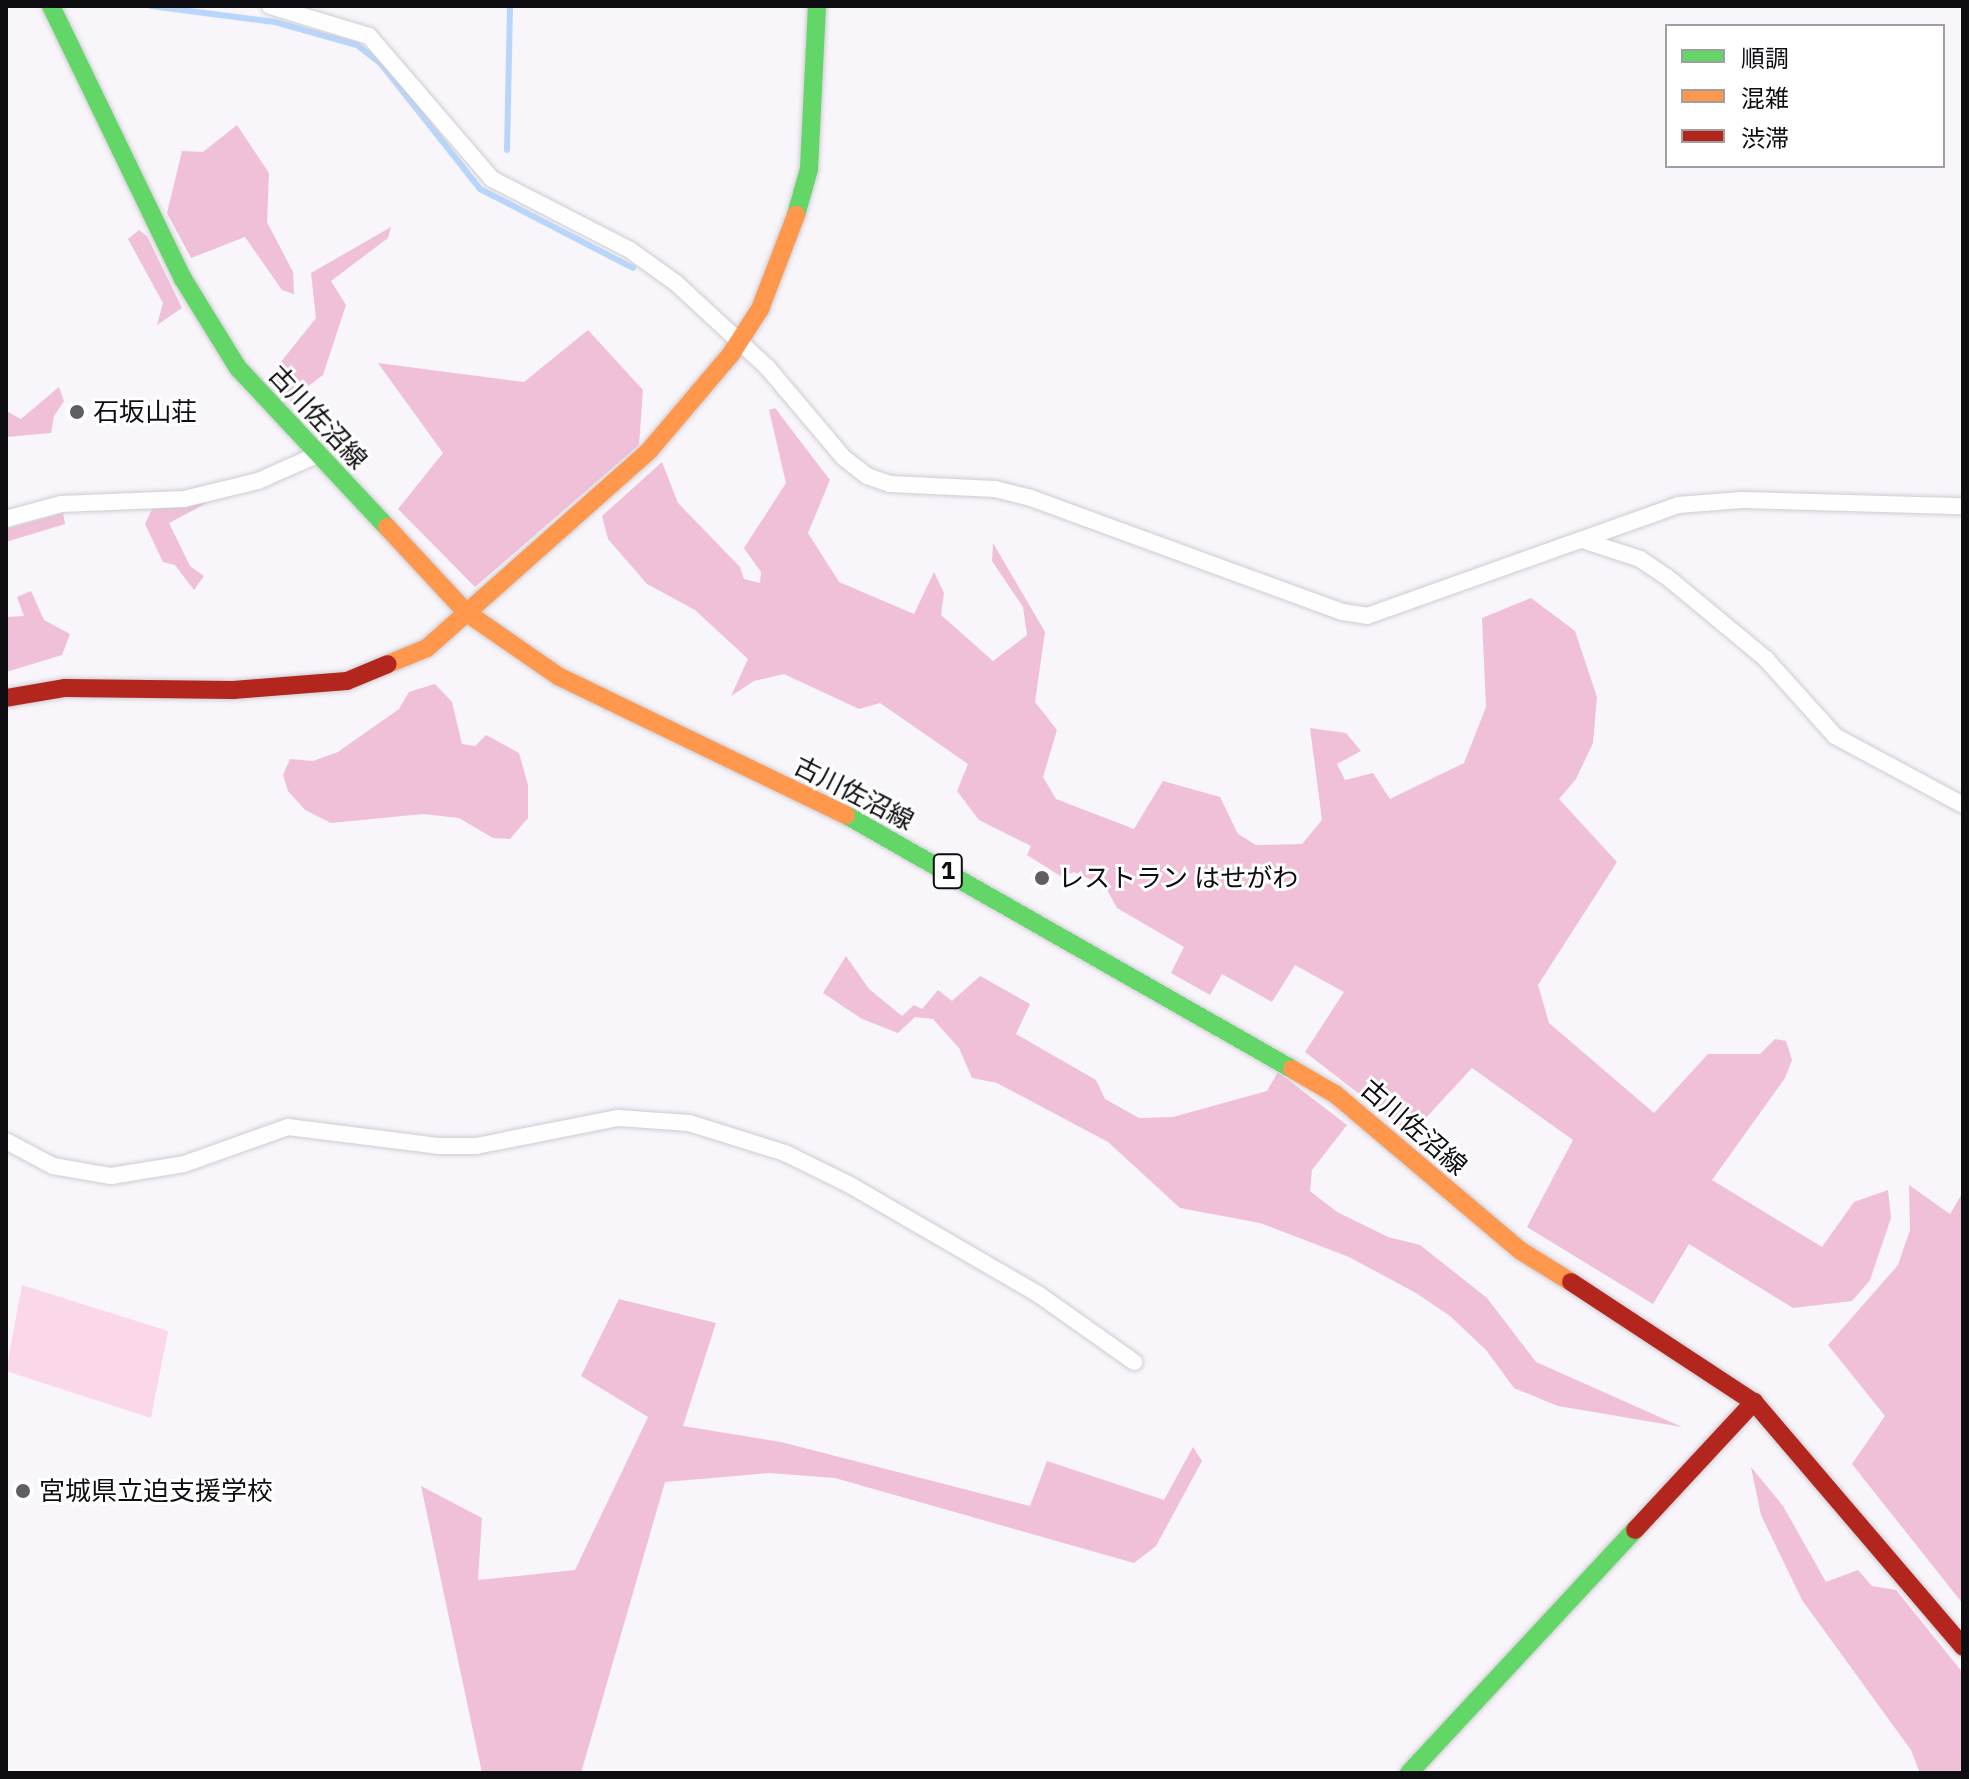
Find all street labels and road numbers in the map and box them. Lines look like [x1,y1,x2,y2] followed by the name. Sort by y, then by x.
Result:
[262,359,374,475] street label: 古川佐沼線
[789,750,919,836] street label: 古川佐沼線
[932,851,964,891] road number: 1
[1355,1073,1473,1181] street label: 古川佐沼線

